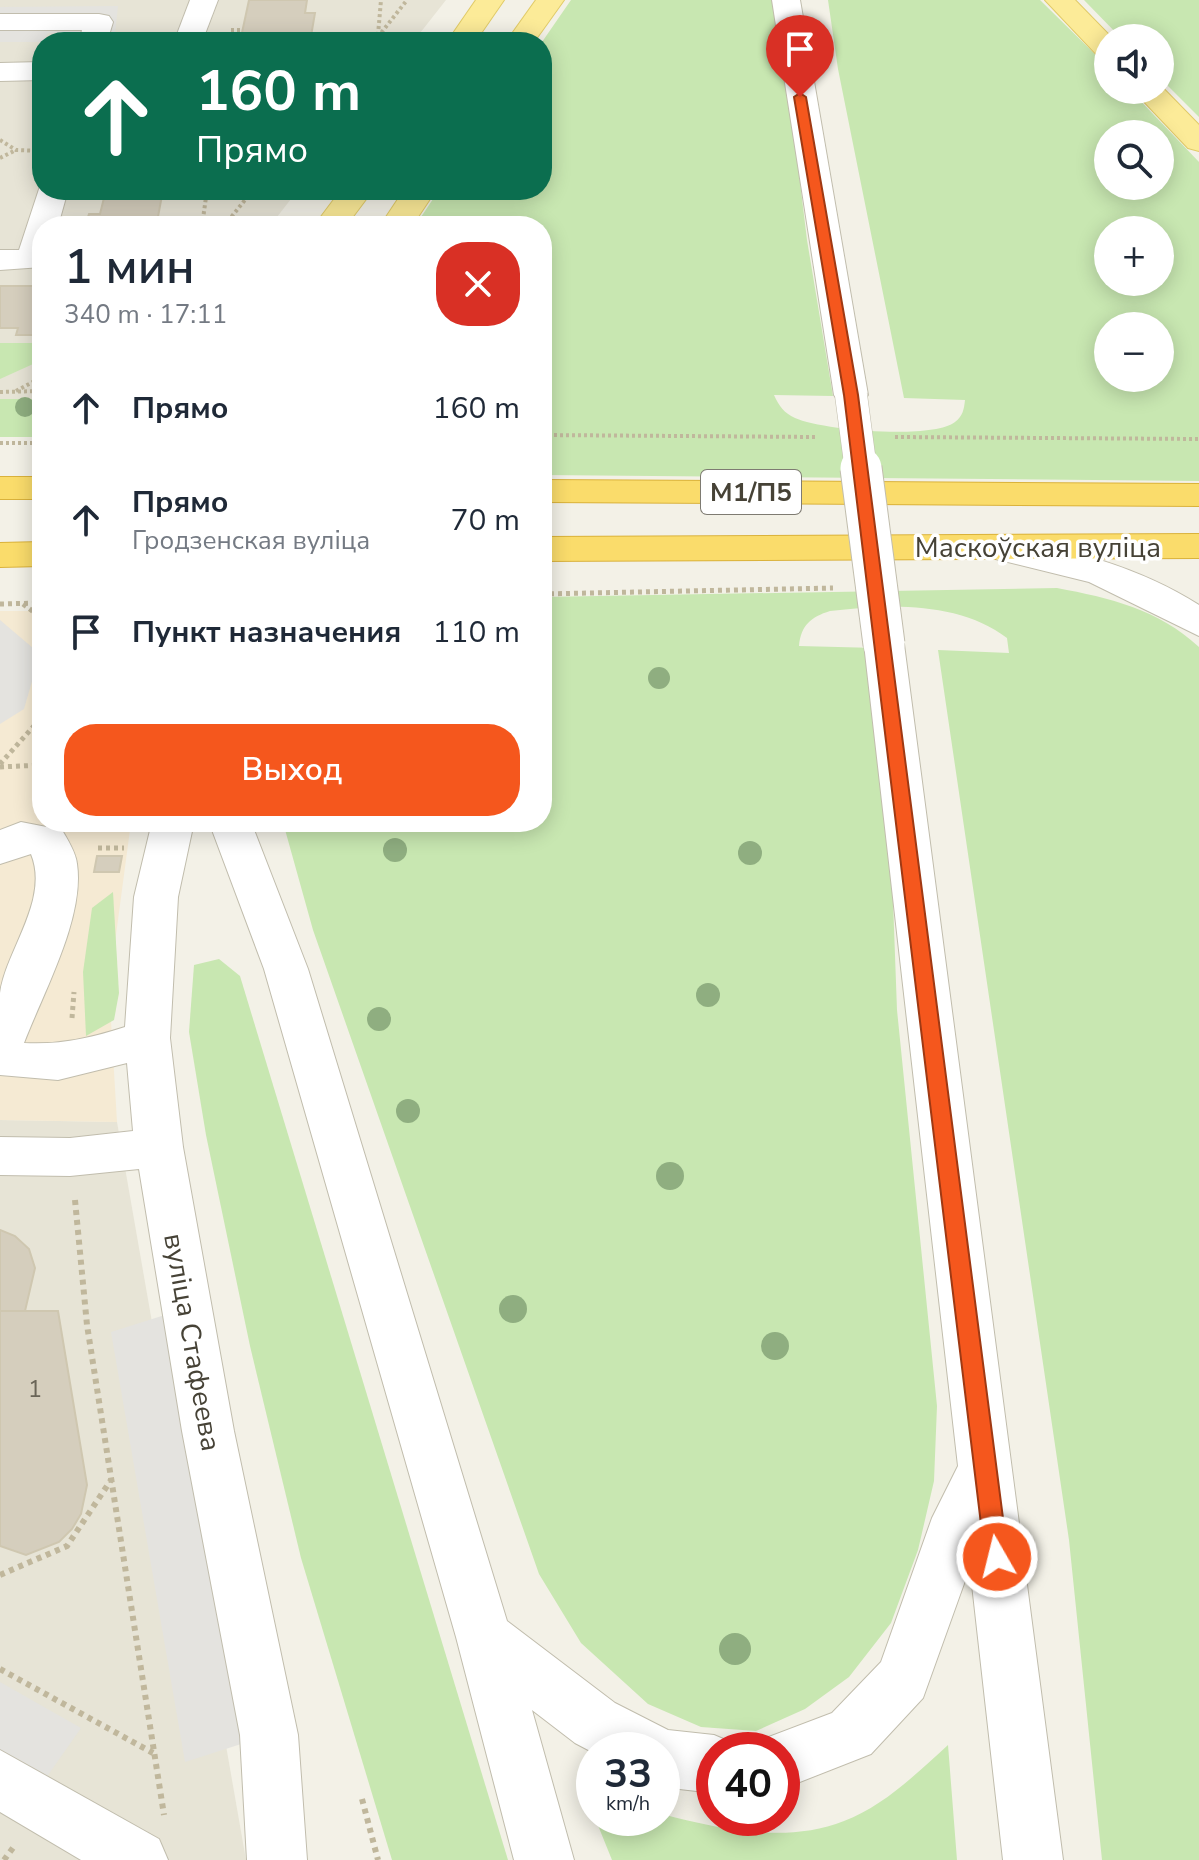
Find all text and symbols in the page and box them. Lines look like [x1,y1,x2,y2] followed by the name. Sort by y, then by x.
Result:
[766,15,834,97] pin
[1094,24,1174,392] map controls
[1094,24,1174,104] button: sound
[778,27,822,71] icon: arrive
[196,53,361,130] text: 160 m
[64,64,168,168] icon: ahead
[1094,120,1174,200] button: search
[196,126,308,175] text: Прямо
[1094,216,1174,296] button: +
[64,234,195,300] text: 1 мин
[436,242,520,326] button: close
[64,297,227,332] text: 340 m · 17:11
[1094,312,1174,392] button: −
[64,386,108,430] icon: ahead
[132,388,229,429] text: Прямо
[433,388,520,429] text: 160 m
[701,470,801,514] road number: М1/П5
[132,482,229,523] text: Прямо
[64,498,108,542] icon: ahead
[451,500,520,541] text: 70 m
[132,523,370,558] text: Гродзенская вуліца
[915,529,1161,567] street label: Маскоўская вуліца
[64,610,108,654] icon: arrive
[132,612,401,653] text: Пункт назначения
[433,612,520,653] text: 110 m
[64,724,520,816] button: Выход
[154,1230,230,1454] street label: вуліца Стафеева
[28,1373,42,1405] house number: 1
[955,1515,1039,1599] position arrow
[696,1732,800,1836] speed limit sign: 40
[604,1747,652,1801] text: 33
[606,1790,650,1817] text: km/h

